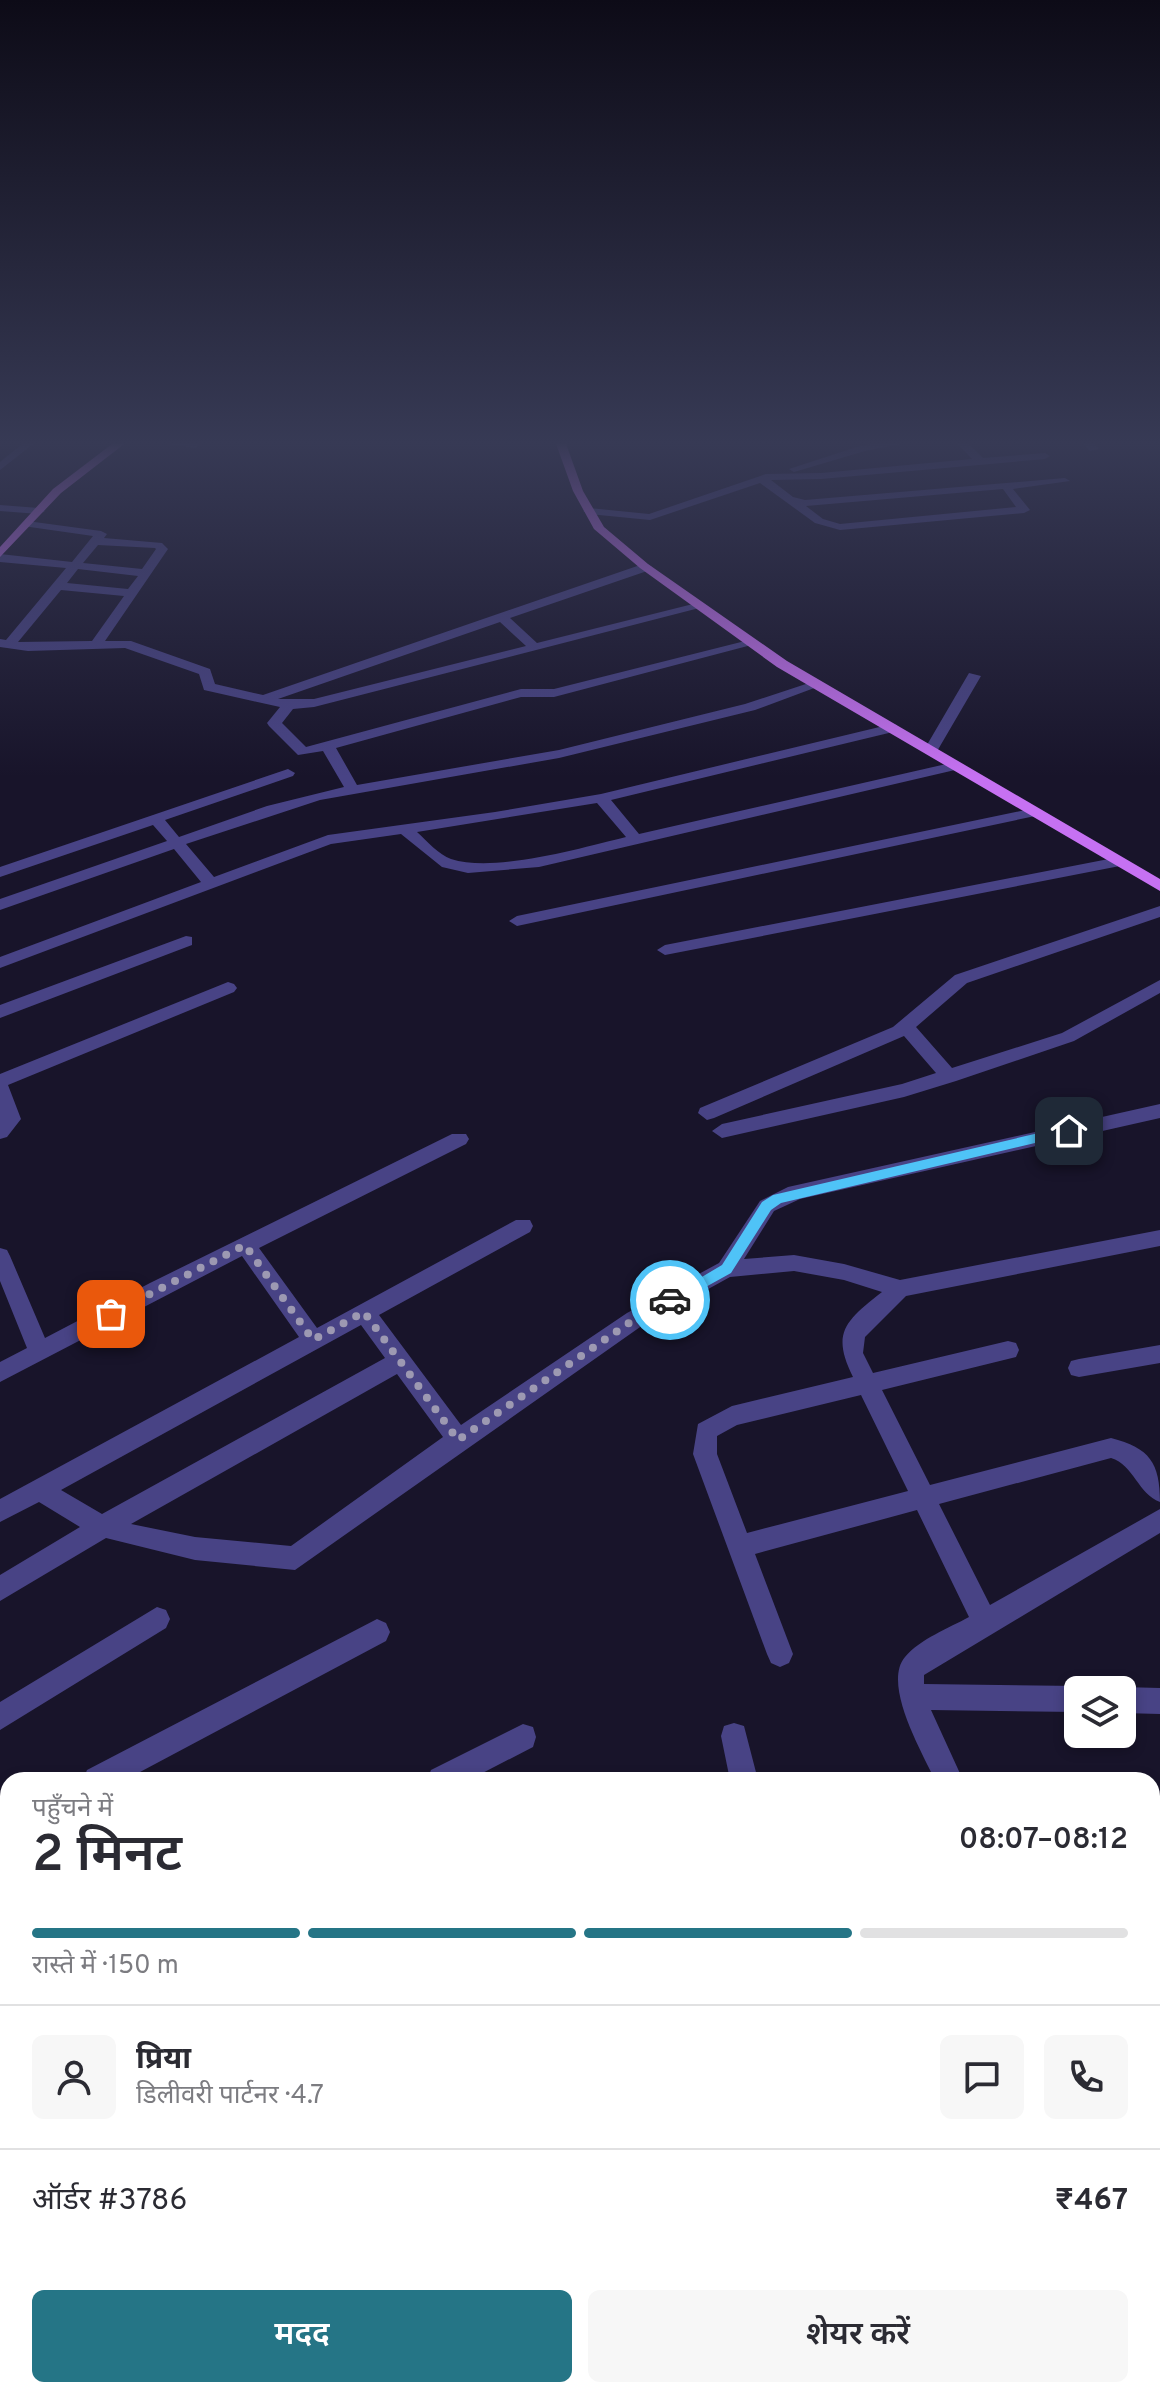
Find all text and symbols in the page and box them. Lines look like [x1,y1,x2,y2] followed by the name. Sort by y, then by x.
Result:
[1035,1097,1103,1165] pin
[1047,1109,1091,1153] icon: home
[630,1260,710,1340] courier
[648,1278,692,1322] icon: car
[77,1280,145,1348] pin
[89,1292,133,1336] icon: bag
[1064,1676,1136,1748] map controls
[1064,1676,1136,1748] button: layers
[32,1793,113,1826] text: पहुँचने में
[959,1822,1128,1859] text: 08:07–08:12
[32,1824,182,1890] text: 2 मिनट
[32,1950,179,1983] text: रास्ते में · 150 m
[32,2035,116,2119] button: person
[940,2035,1024,2119] button: chat
[1044,2035,1128,2119] button: phone
[136,2042,191,2079] text: प्रिया
[136,2080,324,2113] text: डिलीवरी पार्टनर · 4.7
[32,2183,187,2220] text: ऑर्डर #3786
[1054,2183,1128,2220] text: ₹467
[32,2290,572,2382] button: मदद
[588,2290,1128,2382] button: शेयर करें

